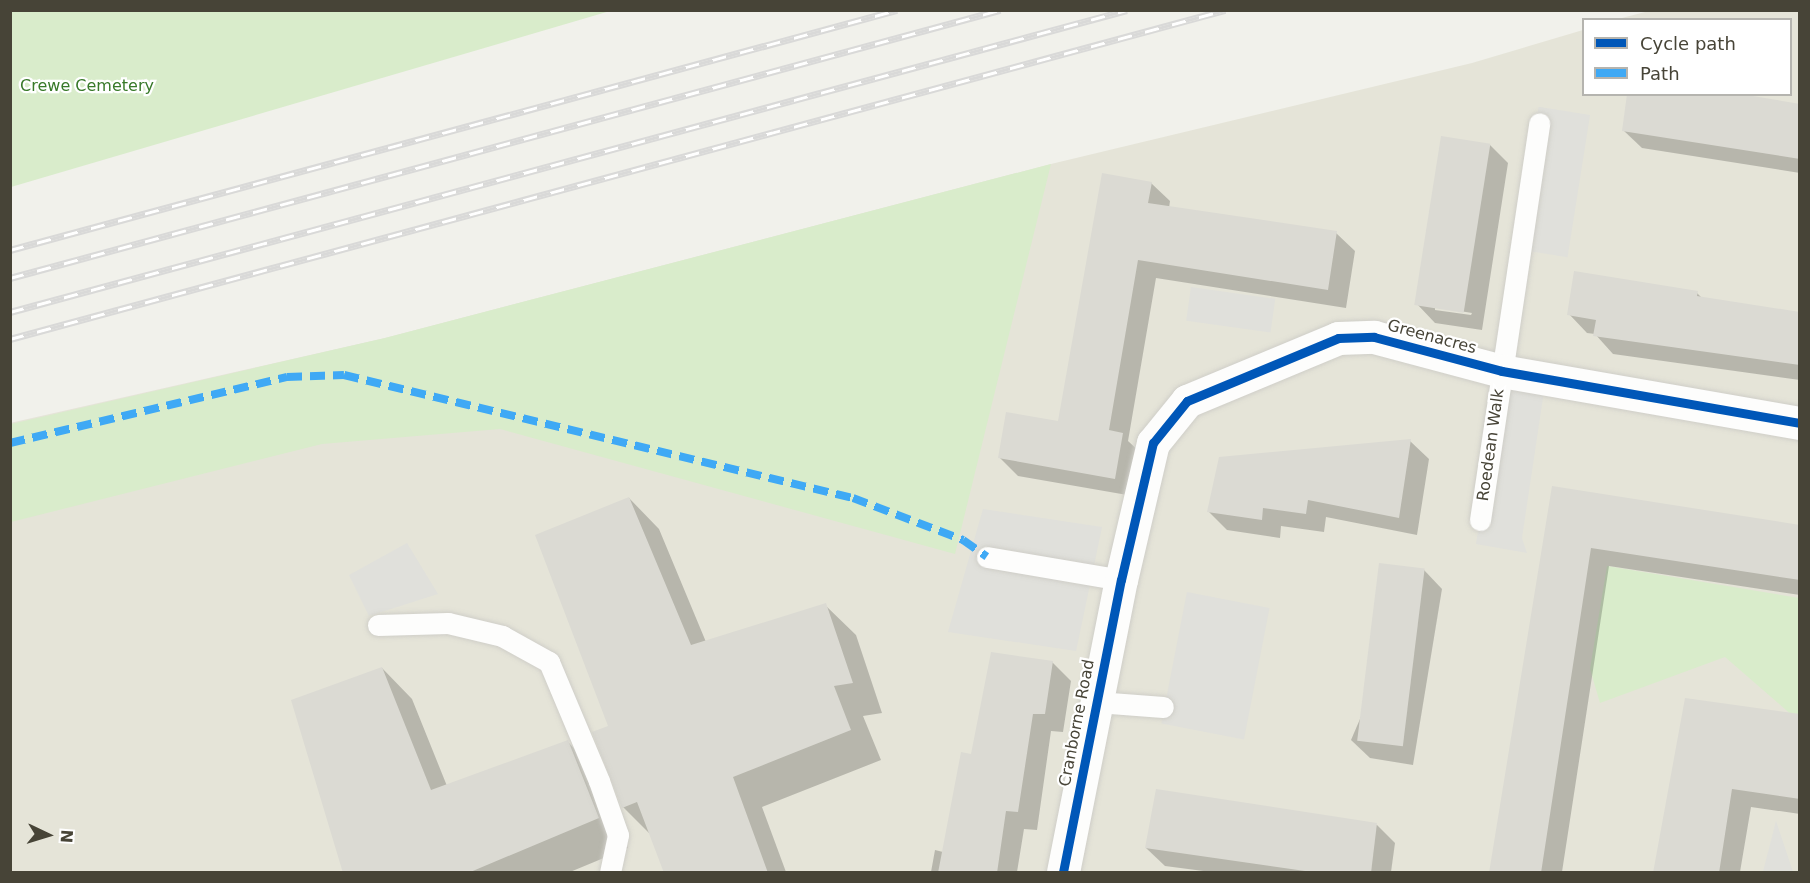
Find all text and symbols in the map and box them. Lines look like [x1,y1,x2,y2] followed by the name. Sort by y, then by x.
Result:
[1582,18,1792,96] legend
[1640,33,1736,54] text: Cycle path
[1640,63,1680,84] text: Path
[20,76,154,96] park label: Crewe Cemetery
[1385,316,1479,358] street label: Greenacres
[1474,388,1508,502] street label: Roedean Walk
[1055,658,1099,788] street label: Cranborne Road
[18,805,78,865] north arrow
[57,829,76,844] text: N

